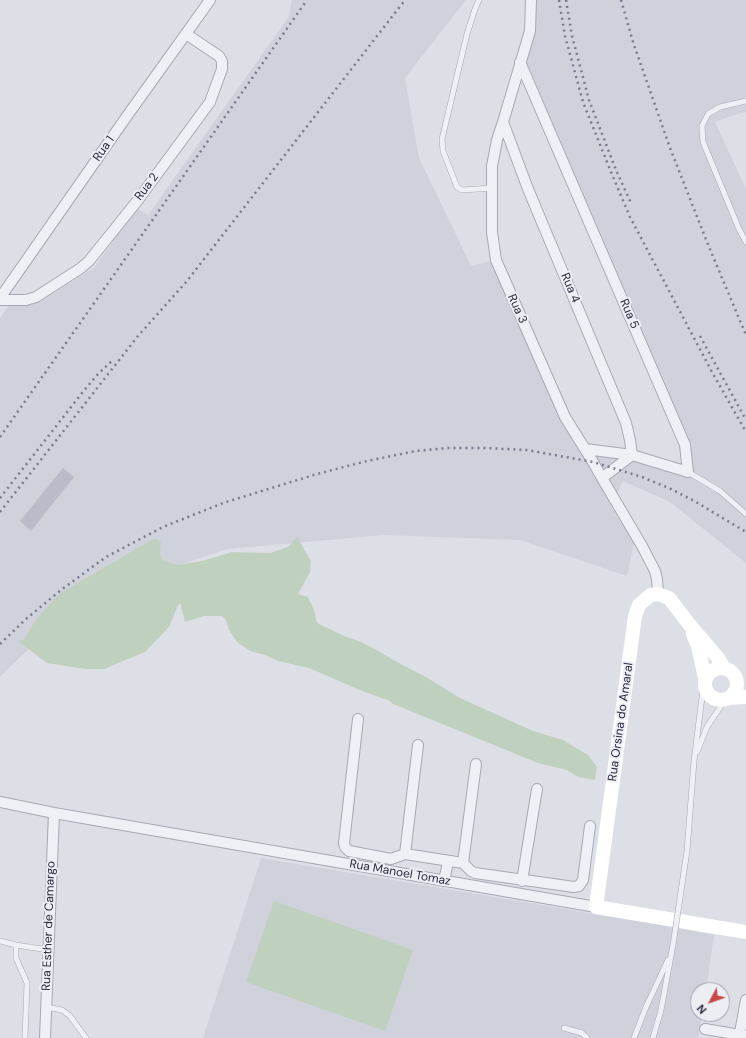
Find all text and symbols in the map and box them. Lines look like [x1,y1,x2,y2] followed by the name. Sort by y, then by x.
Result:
[90,134,118,164] street label: Rua 1
[132,170,162,204] street label: Rua 2
[557,271,583,305] street label: Rua 4
[504,292,530,326] street label: Rua 3
[616,297,642,331] street label: Rua 5
[606,662,636,782] street label: Rua Orsina do Amaral
[348,857,452,889] street label: Rua Manoel Tomaz
[40,861,58,991] street label: Rua Esther de Camargo
[690,982,730,1022] north arrow
[694,1002,710,1017] text: N

